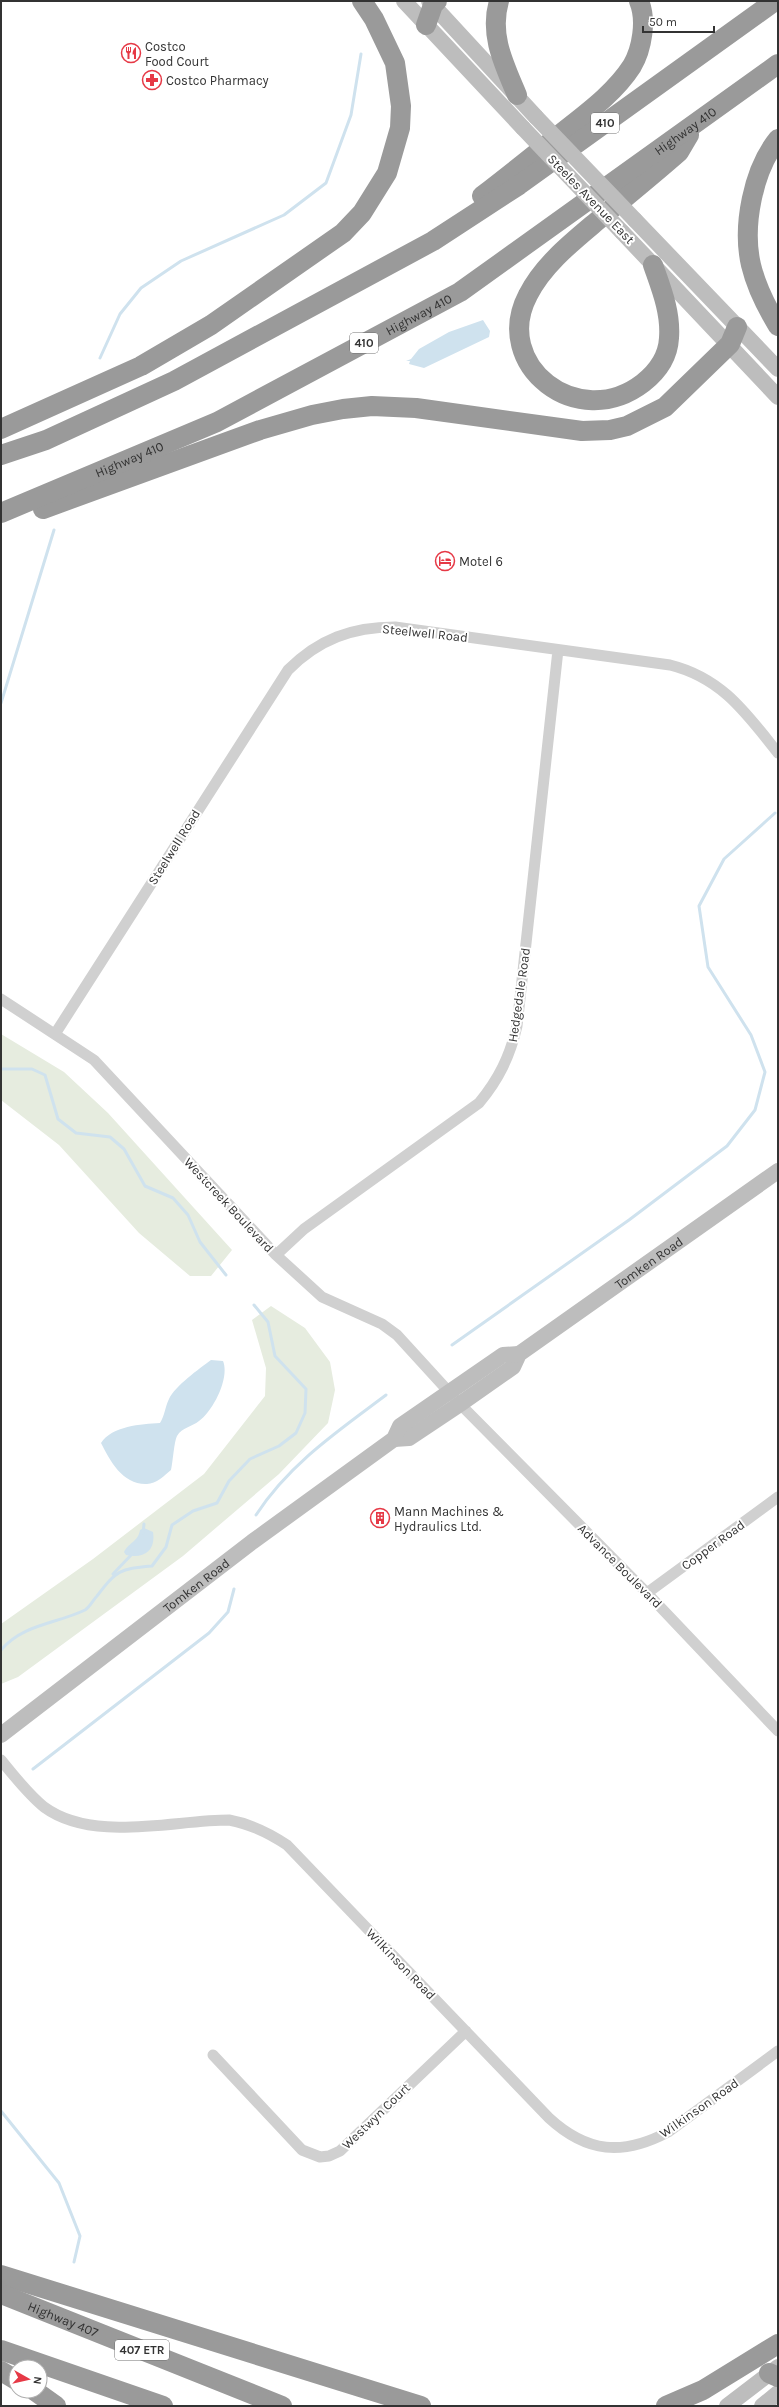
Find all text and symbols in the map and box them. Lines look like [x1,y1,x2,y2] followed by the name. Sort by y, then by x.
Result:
[643,8,714,34] scale bar
[649,15,677,29] text: 50 m
[145,39,209,69] place label: Costco Food Court
[120,42,142,64] restaurant icon: Costco Food Court
[141,69,163,91] pharmacy icon: Costco Pharmacy
[166,73,269,88] place label: Costco Pharmacy
[651,103,719,158] street label: Highway 410
[591,113,619,133] road number: 410
[544,151,638,247] street label: Steeles Avenue East
[383,290,454,338] street label: Highway 410
[350,333,378,353] road number: 410
[93,438,166,480] street label: Highway 410
[434,550,456,572] hotel icon: Motel 6
[459,554,503,569] place label: Motel 6
[381,621,469,645] street label: Steelwell Road
[145,806,203,888] street label: Steelwell Road
[505,947,533,1043] street label: Hedgedale Road
[181,1154,277,1256] street label: Westcreek Boulevard
[612,1233,685,1292] street label: Tomken Road
[394,1504,504,1534] place label: Mann Machines & Hydraulics Ltd.
[369,1507,391,1529] building icon: Mann Machines & Hydraulics Ltd.
[678,1517,748,1573] street label: Copper Road
[575,1521,665,1611] street label: Advance Boulevard
[160,1555,232,1615] street label: Tomken Road
[363,1925,439,2003] street label: Wilkinson Road
[657,2075,741,2141] street label: Wilkinson Road
[339,2080,413,2152] street label: Westwyn Court
[26,2298,101,2340] street label: Highway 407
[115,2340,169,2360] road number: 407 ETR
[8,2359,48,2399] north arrow
[30,2376,44,2385] text: N

